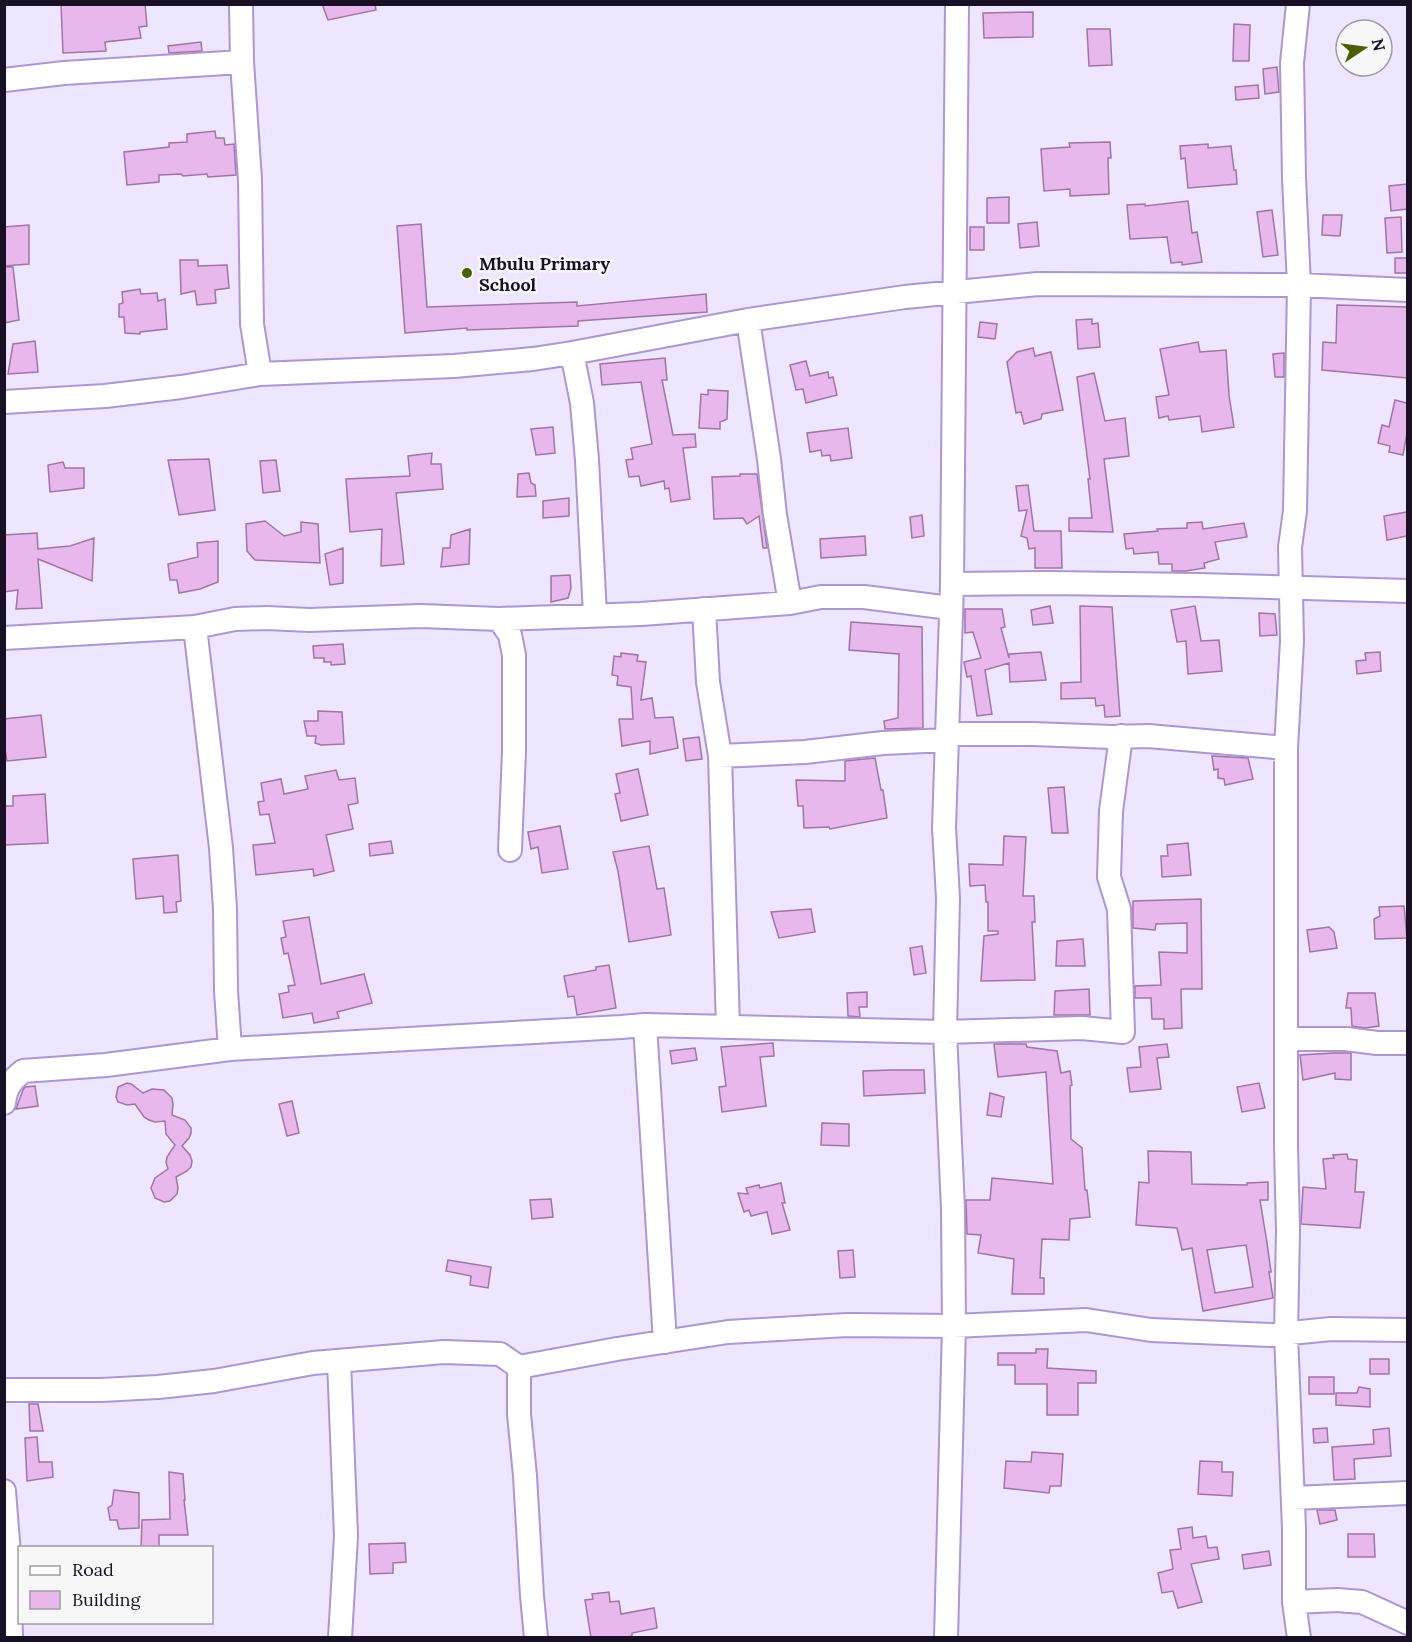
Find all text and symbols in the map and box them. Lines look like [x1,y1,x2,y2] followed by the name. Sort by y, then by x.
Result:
[1334,18,1394,78] north arrow
[1367,36,1390,53] text: N
[479,252,610,296] place label: Mbulu Primary School
[460,266,474,280] marker: Mbulu Primary School
[18,1546,213,1624] legend
[72,1558,114,1581] text: Road
[72,1588,142,1611] text: Building

